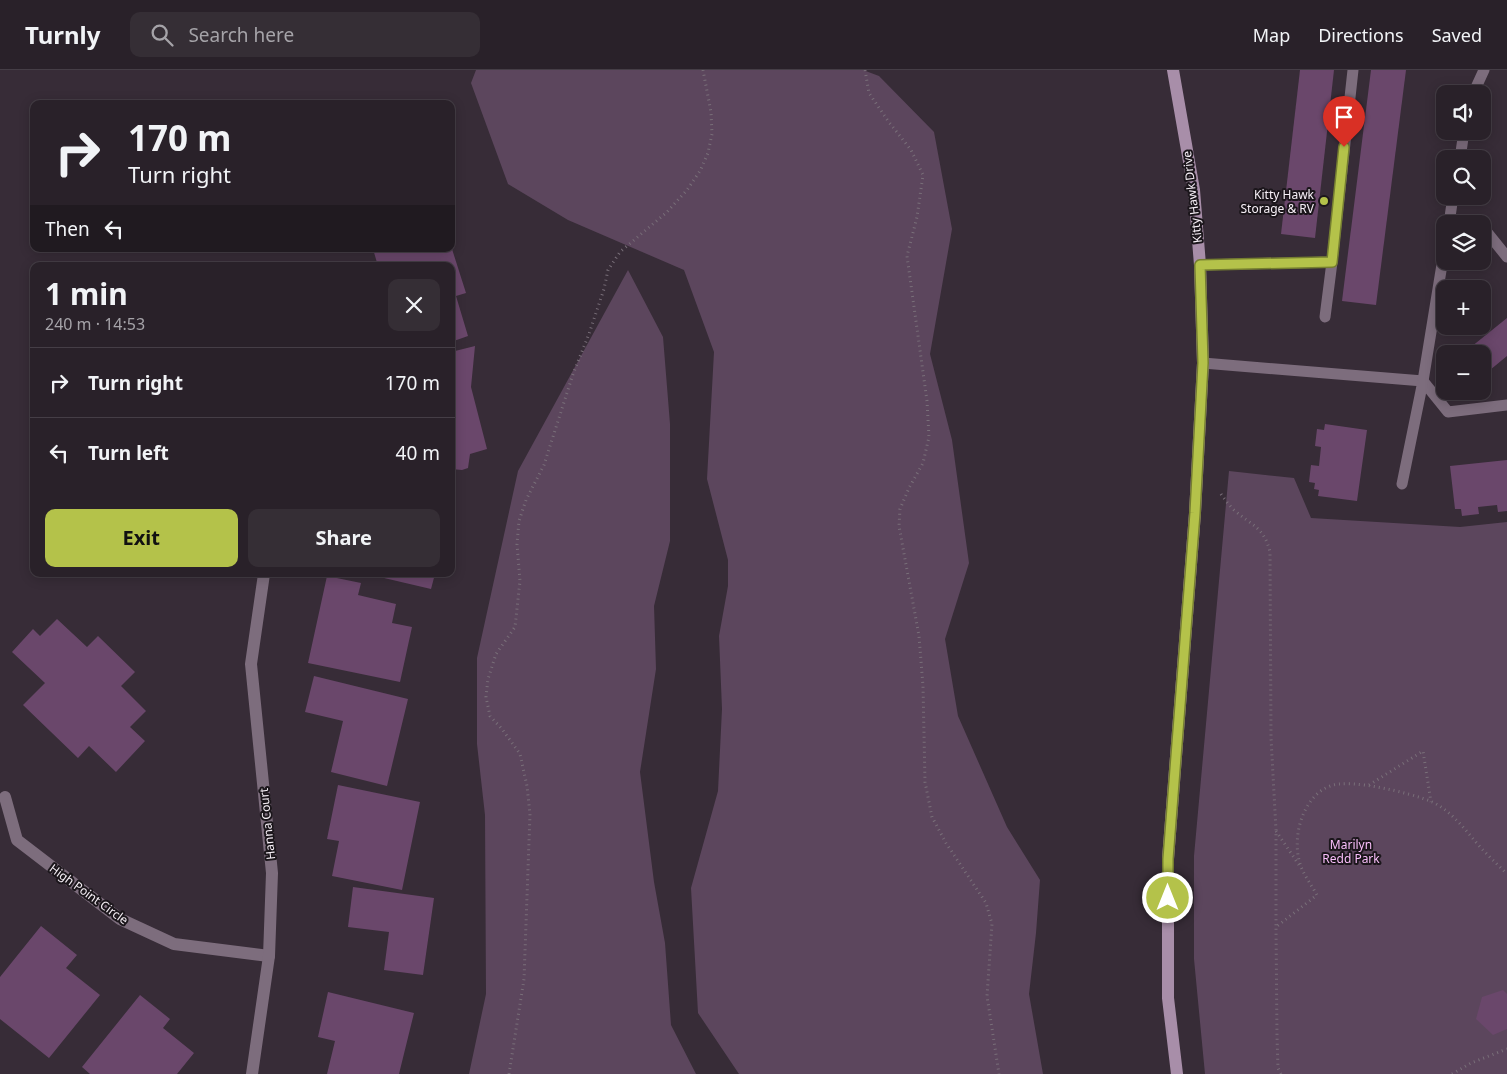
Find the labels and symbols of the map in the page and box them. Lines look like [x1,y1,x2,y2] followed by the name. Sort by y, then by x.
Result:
[1323,96,1365,147] pin
[1178,150,1206,244] street label: Kitty Hawk Drive
[1241,186,1315,217] place label: Kitty Hawk Storage & RV
[1318,195,1330,207] marker: Kitty Hawk Storage & RV
[255,787,279,861] street label: Hanna Court
[1322,836,1380,867] park label: Marilyn Redd Park
[46,860,132,928] street label: High Point Circle
[1141,871,1193,923] position arrow

